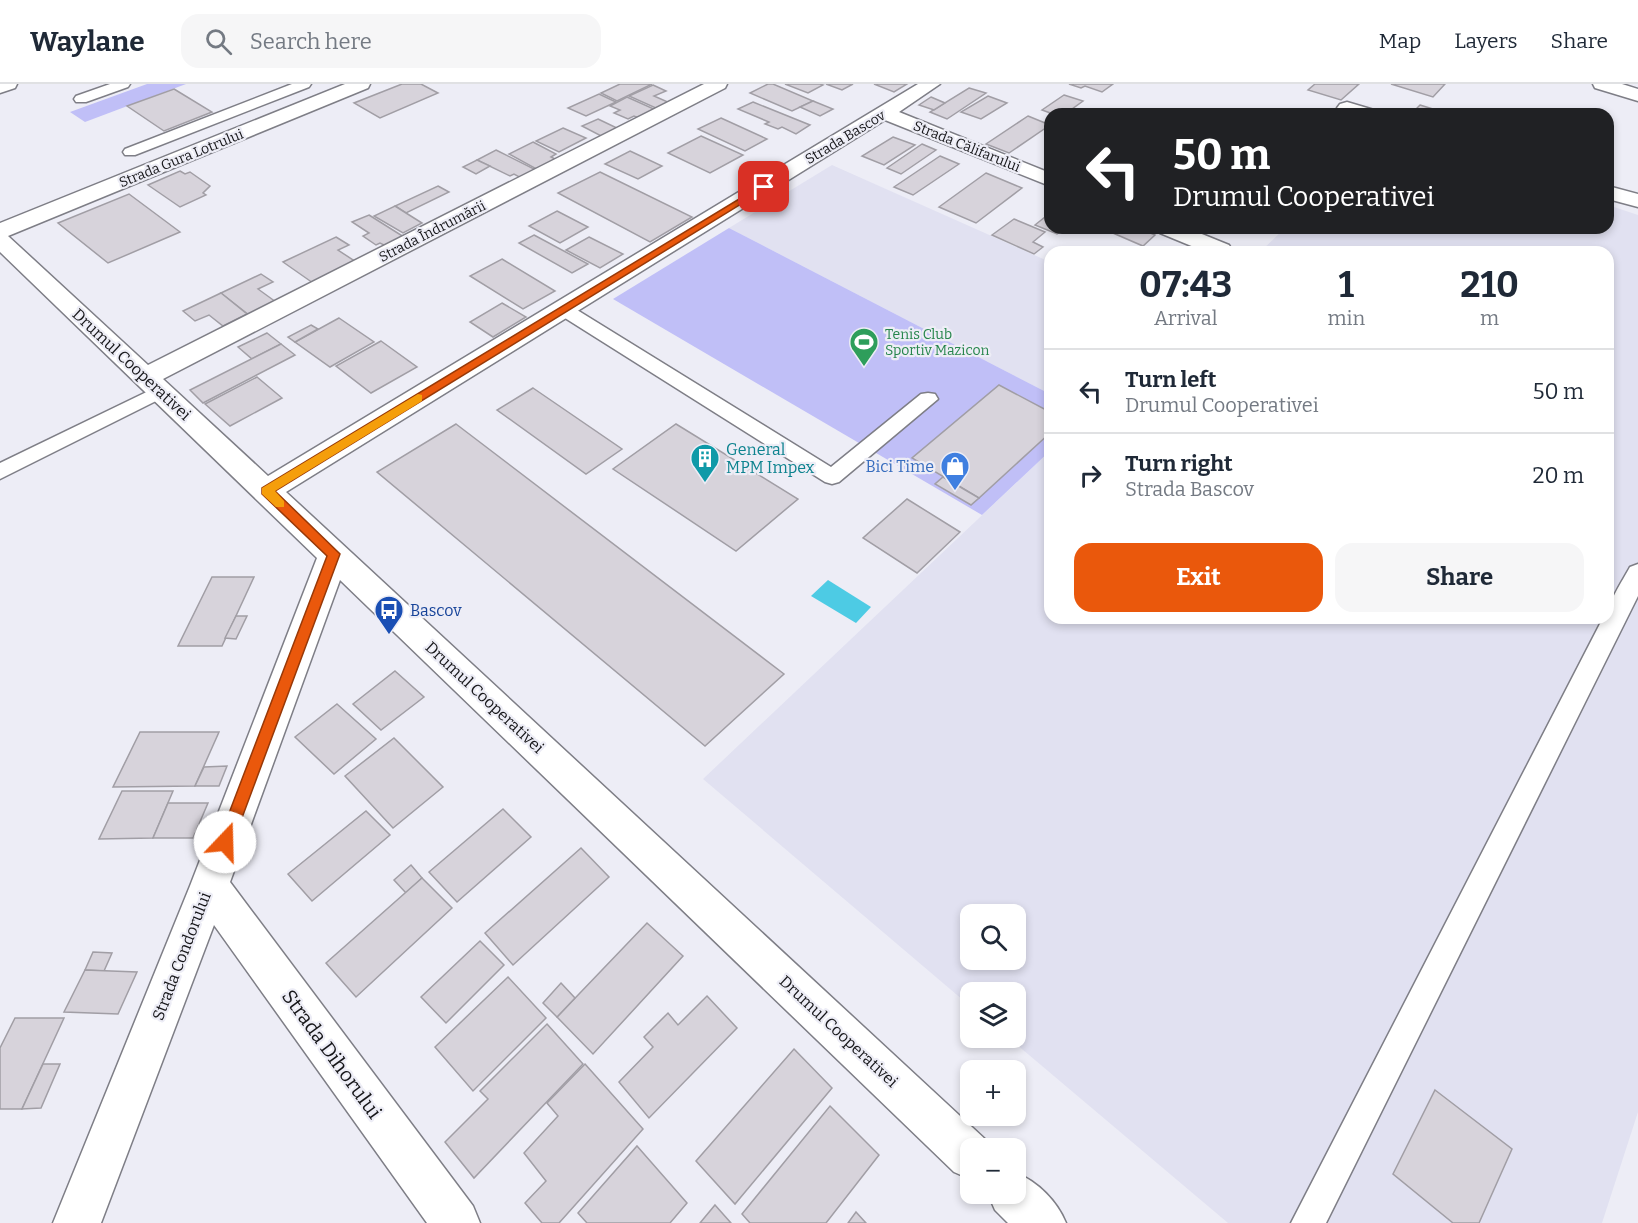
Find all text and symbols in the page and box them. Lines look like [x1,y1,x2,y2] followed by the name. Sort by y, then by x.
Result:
[181,14,601,68] search box
[30,25,145,58] text: Waylane
[202,25,235,58] icon: search
[250,28,372,55] text: Search here
[1379,28,1421,54] text: Map
[1454,28,1518,54] text: Layers
[1551,28,1608,54] text: Share
[802,107,889,168] street label: Strada Bascov
[911,117,1023,176] street label: Strada Călifarului
[117,126,246,191] street label: Strada Gura Lotrului
[1173,130,1270,180] text: 50 m
[1074,132,1152,210] icon: left
[738,161,789,212] pin
[747,170,780,203] icon: arrive
[1173,181,1434,213] text: Drumul Cooperativei
[376,196,488,266] street label: Strada Îndrumării
[1139,263,1232,307] text: 07:43
[1339,263,1354,307] text: 1
[1460,263,1519,307] text: 210
[69,305,195,424] street label: Drumul Cooperativei
[1154,306,1217,330] text: Arrival
[1327,306,1365,330] text: min
[1480,306,1499,330] text: m
[848,326,880,368] sports icon: Tenis Club Sportiv Mazicon
[885,326,989,359] place label: Tenis Club Sportiv Mazicon
[1125,366,1217,393] text: Turn left
[1074,375,1107,408] icon: left
[1533,378,1584,405] text: 50 m
[1125,393,1319,417] text: Drumul Cooperativei
[726,440,814,477] place label: General MPM Impex
[689,442,721,484] building icon: General MPM Impex
[939,450,971,492] shop icon: Bici Time
[1125,450,1233,477] text: Turn right
[865,457,934,476] place label: Bici Time
[1074,459,1107,492] icon: right
[1533,462,1584,489] text: 20 m
[1125,477,1254,501] text: Strada Bascov
[1074,543,1323,612] button: Exit
[1335,543,1584,612] button: Share
[373,594,405,636] bus stop icon: Bascov
[410,601,462,620] place label: Bascov
[422,638,548,757] street label: Drumul Cooperativei
[193,810,257,874] position arrow
[148,889,215,1023] street label: Strada Condorului
[960,904,1026,1204] map controls
[960,904,1026,970] button: search
[776,972,902,1091] street label: Drumul Cooperativei
[960,982,1026,1048] button: layers
[277,985,387,1123] street label: Strada Dihorului
[960,1060,1026,1126] button: +
[960,1138,1026,1204] button: −

